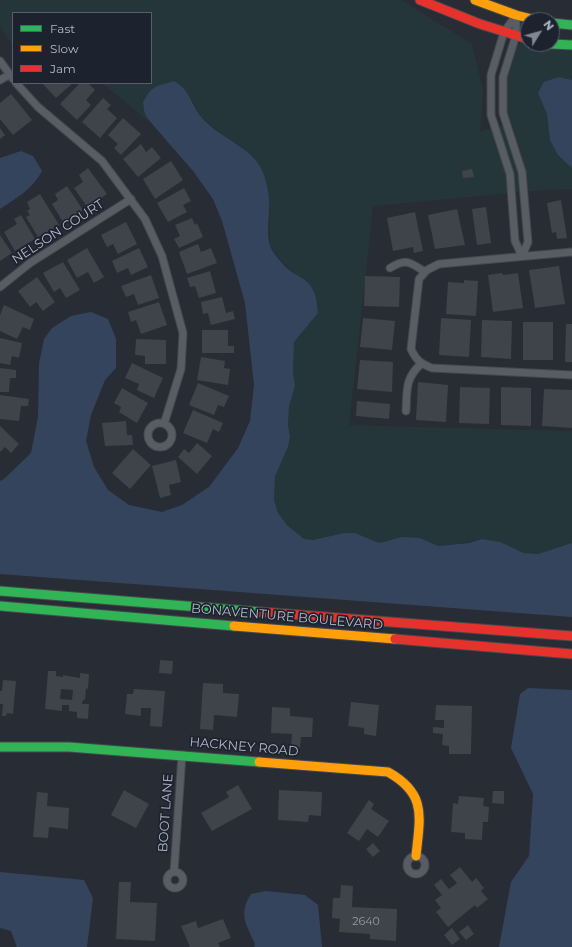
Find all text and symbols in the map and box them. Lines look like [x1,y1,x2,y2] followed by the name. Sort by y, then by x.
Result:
[12,12,152,84] legend
[520,12,560,52] north arrow
[541,18,557,33] text: N
[50,21,75,36] text: Fast
[50,41,79,56] text: Slow
[50,61,76,76] text: Jam
[9,196,107,268] street label: NELSON COURT
[190,601,384,633] street label: BONAVENTURE BOULEVARD
[189,734,299,760] street label: HACKNEY ROAD
[155,773,177,853] street label: BOOT LANE
[352,915,380,929] house number: 2640

